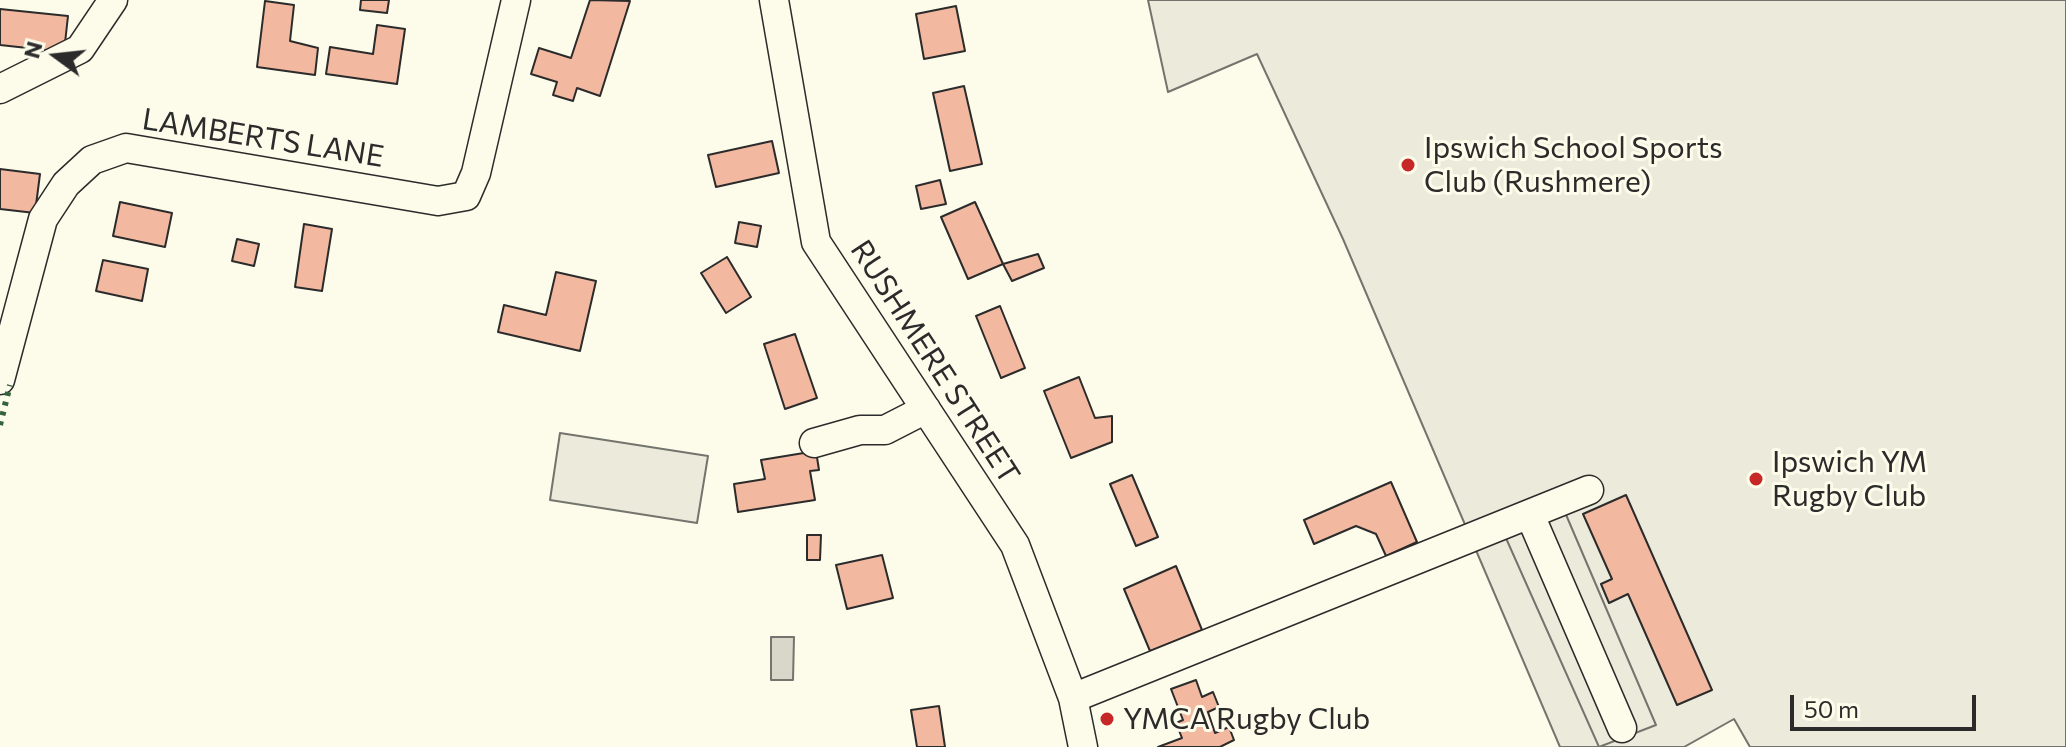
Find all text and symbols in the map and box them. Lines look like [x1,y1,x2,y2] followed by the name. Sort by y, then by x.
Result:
[16,16,96,96] north arrow
[17,38,48,61] text: N
[140,101,386,175] street label: LAMBERTS LANE
[1424,130,1723,200] place label: Ipswich School Sports Club (Rushmere)
[1399,156,1417,174] marker: Ipswich School Sports Club (Rushmere)
[843,234,1027,490] street label: RUSHMERE STREET
[1772,444,1927,514] place label: Ipswich YM Rugby Club
[1747,470,1765,488] marker: Ipswich YM Rugby Club
[1794,679,1980,729] scale bar
[1804,694,1859,723] text: 50 m
[1123,701,1370,737] place label: YMCA Rugby Club
[1098,710,1116,728] marker: YMCA Rugby Club

